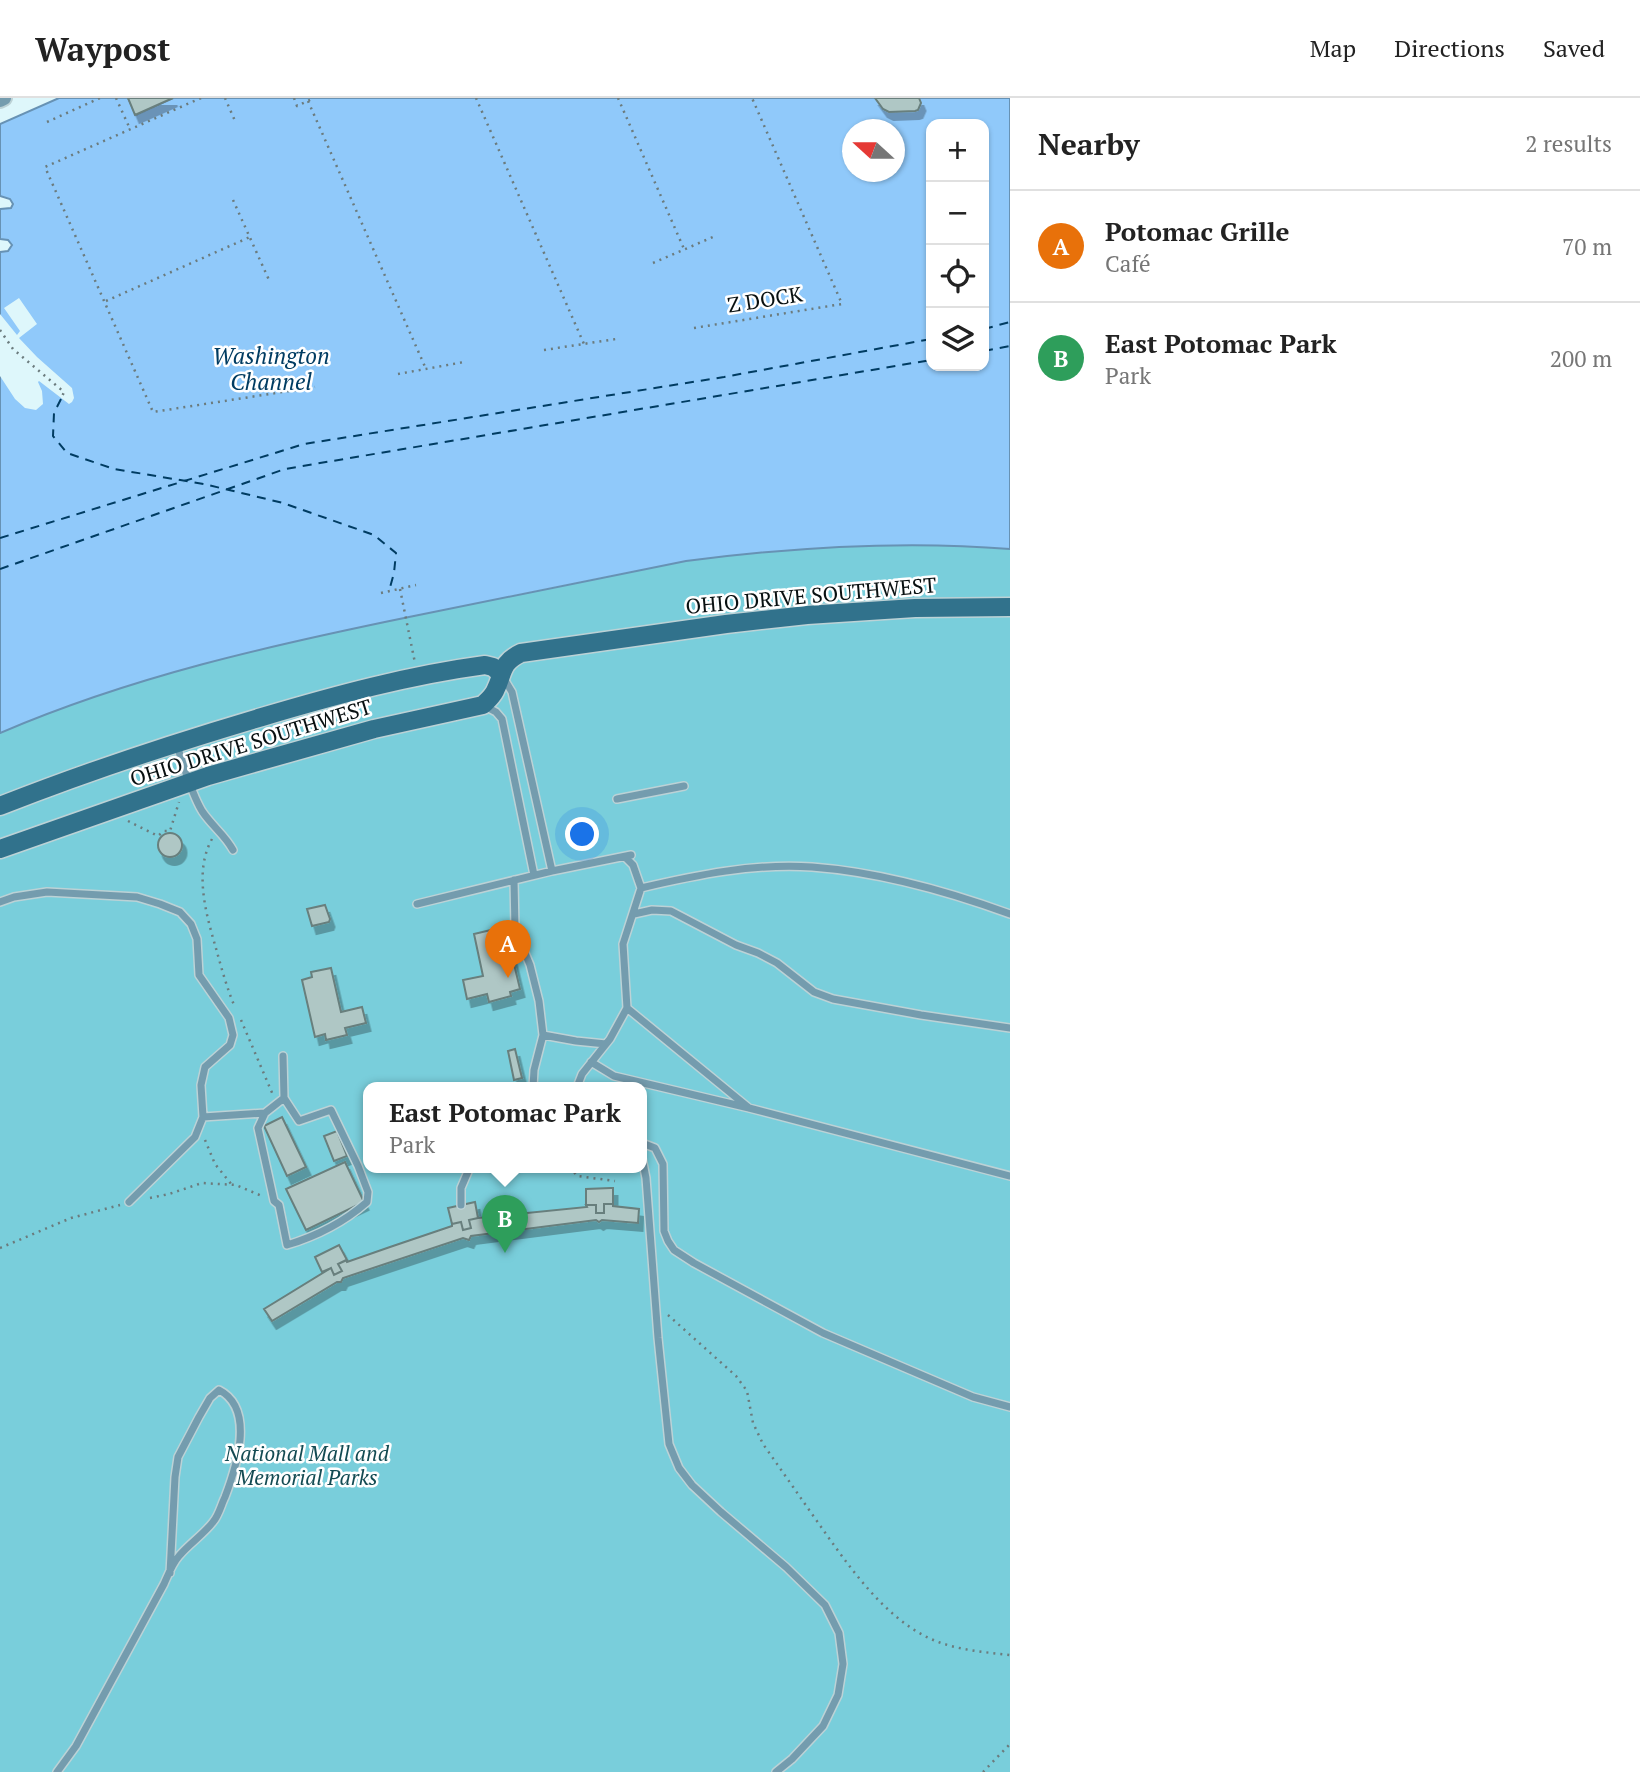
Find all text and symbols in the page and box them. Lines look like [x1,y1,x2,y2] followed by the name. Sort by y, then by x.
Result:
[35,27,170,70] text: Waypost
[1310,32,1356,64] text: Map
[1394,32,1505,64] text: Directions
[1543,32,1605,64] text: Saved
[842,119,905,182] north arrow
[926,119,989,371] map controls
[926,119,989,182] button: +
[1038,124,1140,164] text: Nearby
[1525,128,1612,159] text: 2 results
[926,182,989,245] button: −
[1105,214,1290,248] text: Potomac Grille
[1053,231,1069,262] text: A
[1562,231,1612,262] text: 70 m
[926,245,989,308] button: locate
[1105,248,1150,279] text: Café
[725,279,805,319] street label: Z DOCK
[926,308,989,371] button: layers
[1105,326,1337,360] text: East Potomac Park
[212,340,330,397] water label: Washington Channel
[1054,343,1068,374] text: B
[1550,343,1612,374] text: 200 m
[1105,360,1151,391] text: Park
[684,570,937,620] street label: OHIO DRIVE SOUTHWEST
[126,692,375,792] street label: OHIO DRIVE SOUTHWEST
[565,817,599,851] your location
[485,920,531,978] pin: A
[363,1082,647,1173] popup
[389,1095,621,1129] text: East Potomac Park
[389,1129,435,1160] text: Park
[482,1195,528,1253] pin: B
[224,1439,390,1491] park label: National Mall and Memorial Parks

